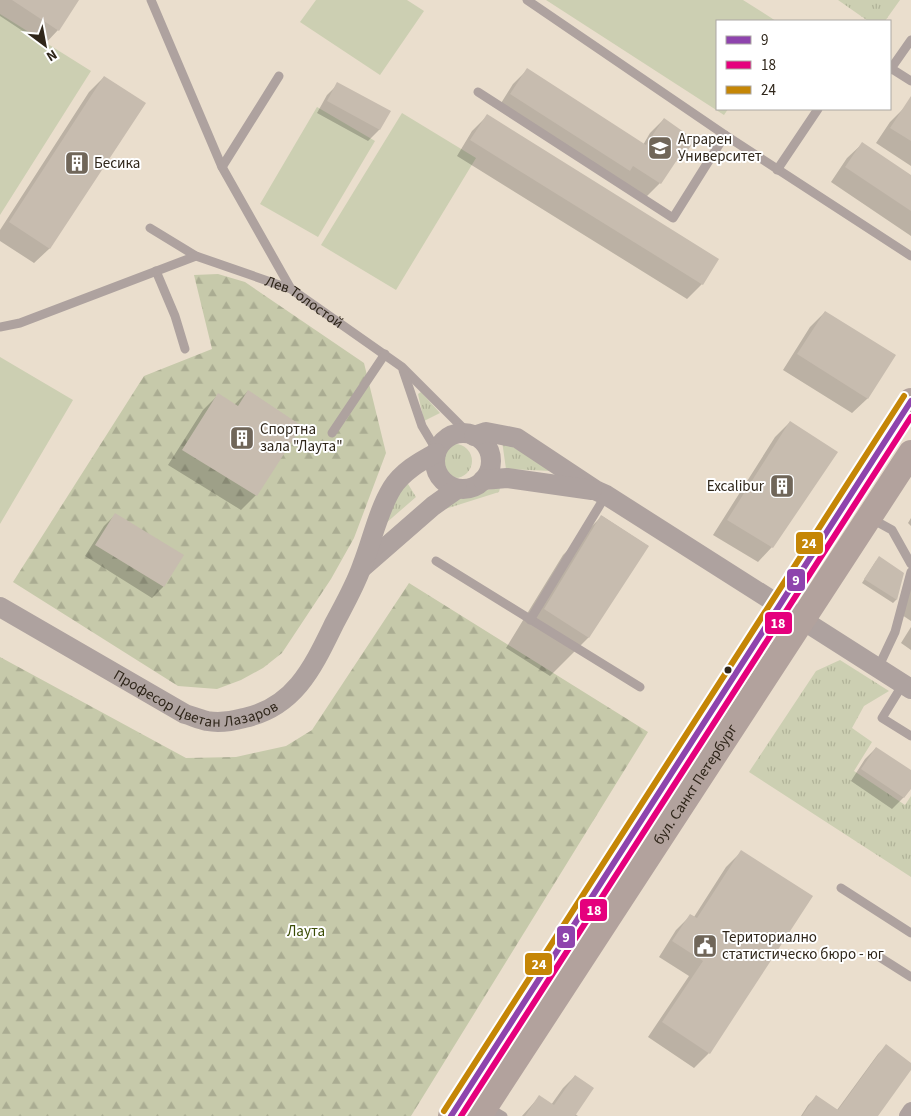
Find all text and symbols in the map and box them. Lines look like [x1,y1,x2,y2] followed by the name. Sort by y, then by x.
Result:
[20,20,70,70] north arrow
[716,20,891,110] legend
[761,30,768,51] text: 9
[42,44,61,66] text: N
[761,55,776,76] text: 18
[761,80,776,101] text: 24
[678,129,762,167] place label: Аграрен Университет
[647,135,673,161] school or university icon: Аграрен Университет
[64,150,90,176] building icon: Бесика
[94,153,140,174] place label: Бесика
[262,270,348,333] street label: Лев Толостой
[260,419,343,457] place label: Спортна зала "Лаута"
[229,425,255,451] building icon: Спортна зала "Лаута"
[769,473,795,499] building icon: Excalibur
[707,476,765,497] place label: Excalibur
[795,531,824,555] line badge: 24
[802,534,817,554] text: 24
[786,568,806,592] line badge: 9
[792,571,800,591] text: 9
[764,611,793,635] line badge: 18
[771,614,785,634] text: 18
[110,664,282,732] street label: Професор Цветан Лазаров
[723,665,733,675] unlabelled marker
[648,720,742,849] street label: бул. Санкт Петербург
[579,898,608,922] line badge: 18
[587,901,601,921] text: 18
[287,921,325,942] park label: Лаута
[556,925,576,949] line badge: 9
[722,927,884,965] place label: Териториално статистическо бюро - юг
[562,928,570,948] text: 9
[692,933,718,959] public building icon: Териториално статистическо бюро - юг
[524,952,553,976] line badge: 24
[532,955,547,975] text: 24

